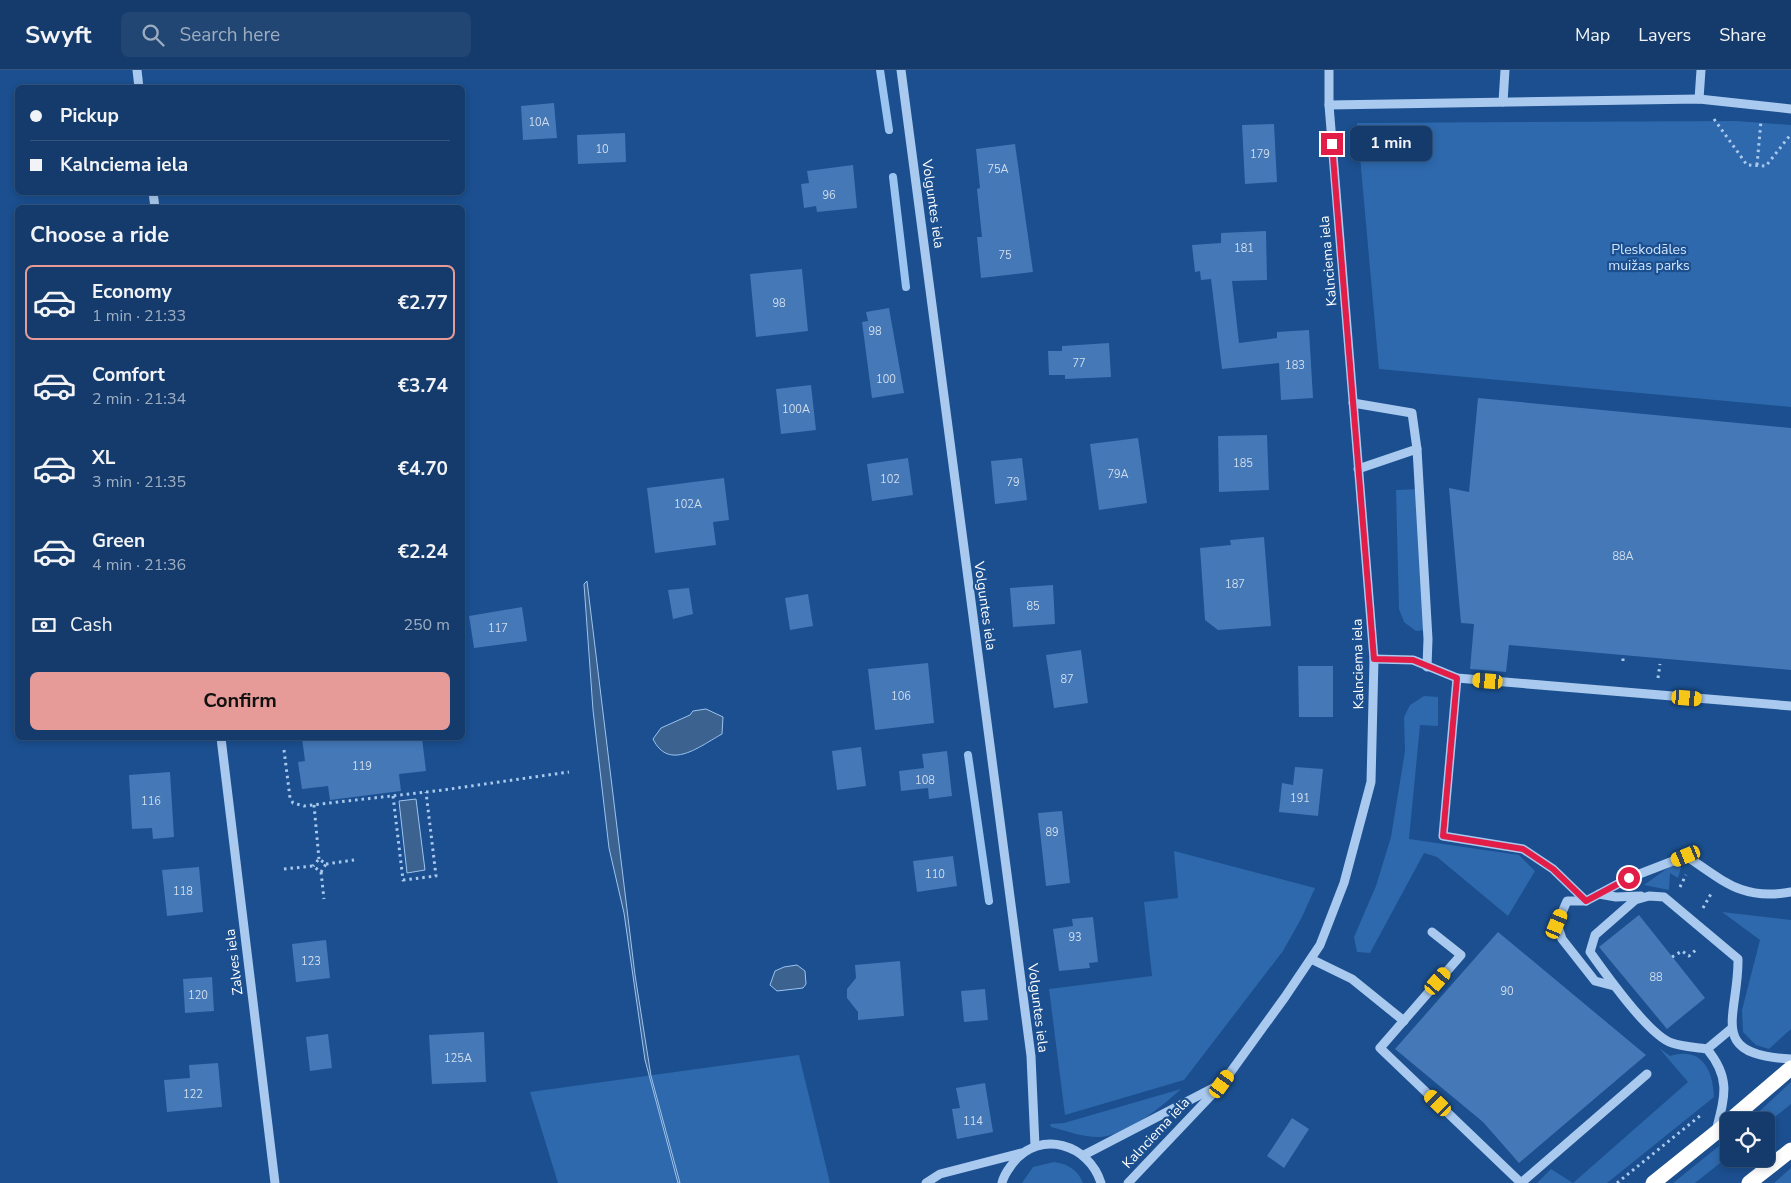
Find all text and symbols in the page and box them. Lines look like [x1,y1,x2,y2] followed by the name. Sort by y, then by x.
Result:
[121,12,471,57] search box
[25,19,91,51] text: Swyft
[139,21,167,49] icon: search
[179,22,280,48] text: Search here
[1575,23,1610,47] text: Map
[1638,23,1691,47] text: Layers
[1719,23,1766,47] text: Share
[60,103,119,129] text: Pickup
[528,115,550,130] house number: 10A
[1350,126,1432,162] callout: 1 min
[1370,132,1412,154] text: 1 min
[1321,133,1343,155] route end
[595,142,609,157] house number: 10
[1250,147,1270,162] house number: 179
[60,152,188,178] text: Kalnciema iela
[917,157,949,250] street label: Volguntes iela
[987,162,1009,177] house number: 75A
[822,188,836,203] house number: 96
[1315,215,1341,307] street label: Kalnciema iela
[30,220,169,250] text: Choose a ride
[1608,240,1690,275] park label: Pleskodāles muižas parks
[1234,241,1254,256] house number: 181
[998,248,1012,263] house number: 75
[92,279,172,305] text: Economy
[32,280,77,325] icon: car
[398,290,448,316] text: €2.77
[772,296,786,311] house number: 98
[92,305,186,327] text: 1 min · 21:33
[868,324,882,339] house number: 98
[1072,356,1086,371] house number: 77
[1285,358,1305,373] house number: 183
[92,362,165,388] text: Comfort
[32,363,77,408] icon: car
[876,372,896,387] house number: 100
[398,373,448,399] text: €3.74
[92,388,186,410] text: 2 min · 21:34
[782,402,810,417] house number: 100A
[92,445,115,471] text: XL
[32,446,77,491] icon: car
[398,456,448,482] text: €4.70
[1233,456,1253,471] house number: 185
[1107,467,1129,482] house number: 79A
[92,471,186,493] text: 3 min · 21:35
[880,472,900,487] house number: 102
[1006,475,1020,490] house number: 79
[674,497,702,512] house number: 102A
[92,528,145,554] text: Green
[32,529,77,574] icon: car
[398,539,448,565] text: €2.24
[1612,549,1634,564] house number: 88A
[92,554,186,576] text: 4 min · 21:36
[969,559,1001,652] street label: Volguntes iela
[1225,577,1245,592] house number: 187
[1026,599,1040,614] house number: 85
[30,611,58,639] icon: cash
[70,612,112,638] text: Cash
[403,614,450,636] text: 250 m
[1348,618,1368,710] street label: Kalnciema iela
[488,621,508,636] house number: 117
[30,672,450,730] button: Confirm
[1060,672,1074,687] house number: 87
[1472,672,1503,690] car
[891,689,911,704] house number: 106
[1671,689,1702,707] car
[352,759,372,774] house number: 119
[915,773,935,788] house number: 108
[1290,791,1310,806] house number: 191
[141,794,161,809] house number: 116
[1045,825,1059,840] house number: 89
[1669,843,1702,869] car
[925,867,945,882] house number: 110
[1618,867,1640,889] route start
[173,884,193,899] house number: 118
[1544,907,1569,941] car
[221,928,247,996] street label: Zalves iela
[1068,930,1082,945] house number: 93
[301,954,321,969] house number: 123
[1023,961,1053,1054] street label: Volguntes iela
[1422,965,1453,997] car
[1649,970,1663,985] house number: 88
[1500,984,1514,999] house number: 90
[188,988,208,1003] house number: 120
[444,1051,472,1066] house number: 125A
[1207,1067,1236,1101] car
[183,1087,203,1102] house number: 122
[1422,1087,1454,1119] car
[1118,1093,1194,1173] street label: Kalnciema iela
[1720,1112,1775,1167] map controls
[1720,1112,1775,1167] button: locate
[963,1114,983,1129] house number: 114

